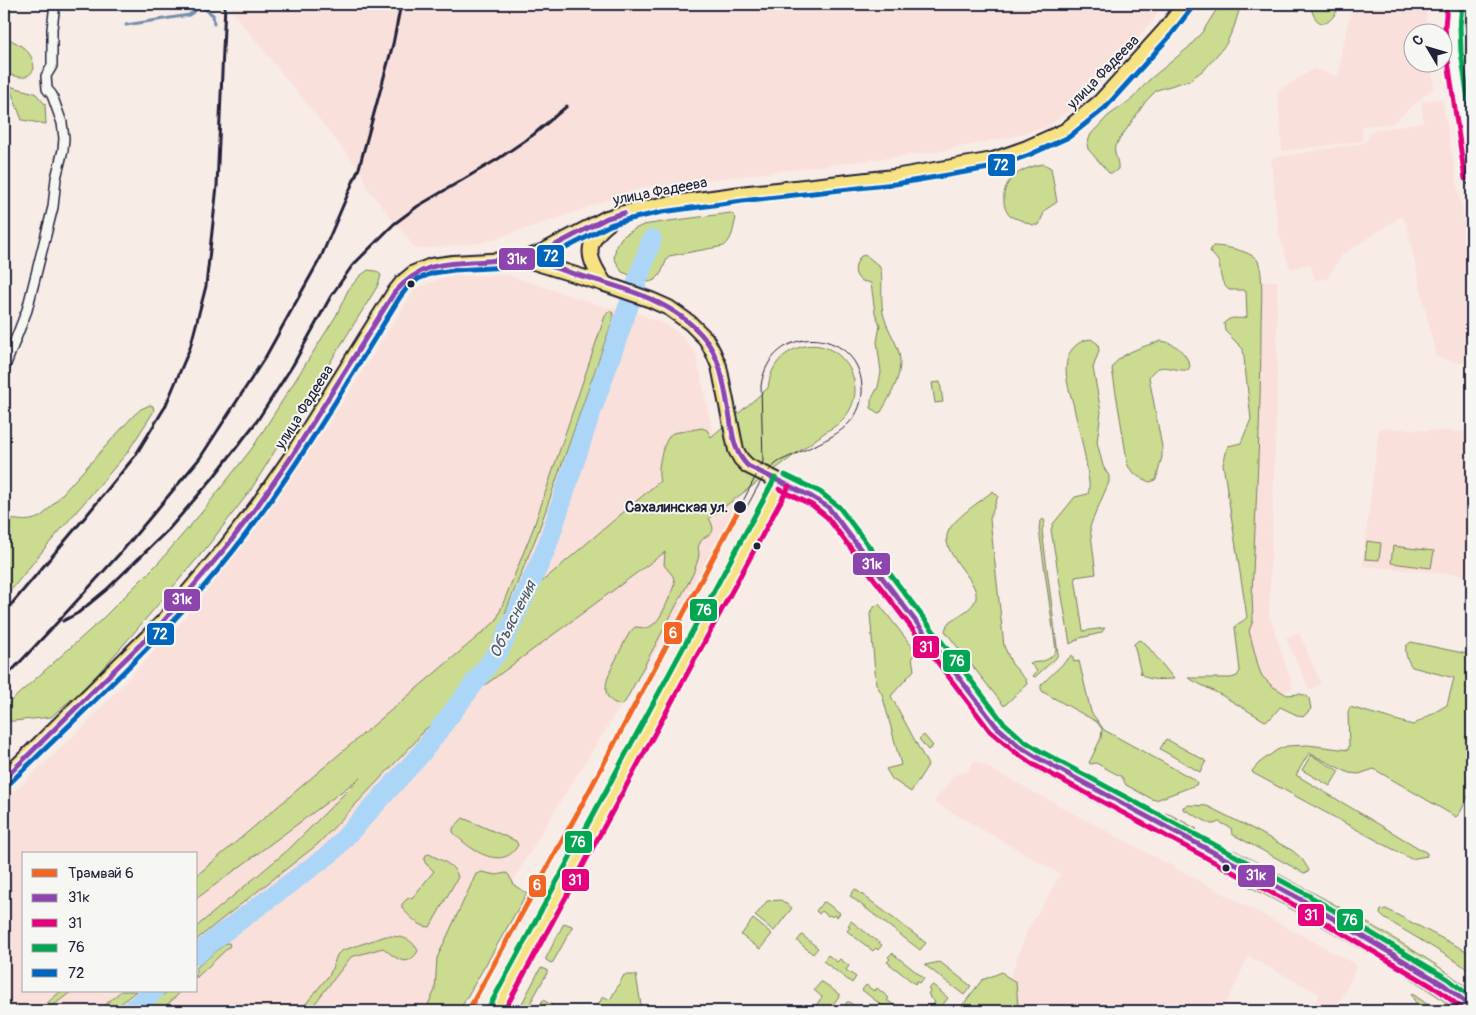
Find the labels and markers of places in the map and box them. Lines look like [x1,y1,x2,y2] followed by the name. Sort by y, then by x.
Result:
[406,279,416,289] unlabelled marker
[625,498,728,517] place label: Сахалинская ул.
[732,499,748,515] marker: Сахалинская ул.
[752,541,762,551] unlabelled marker
[1221,863,1231,873] unlabelled marker

